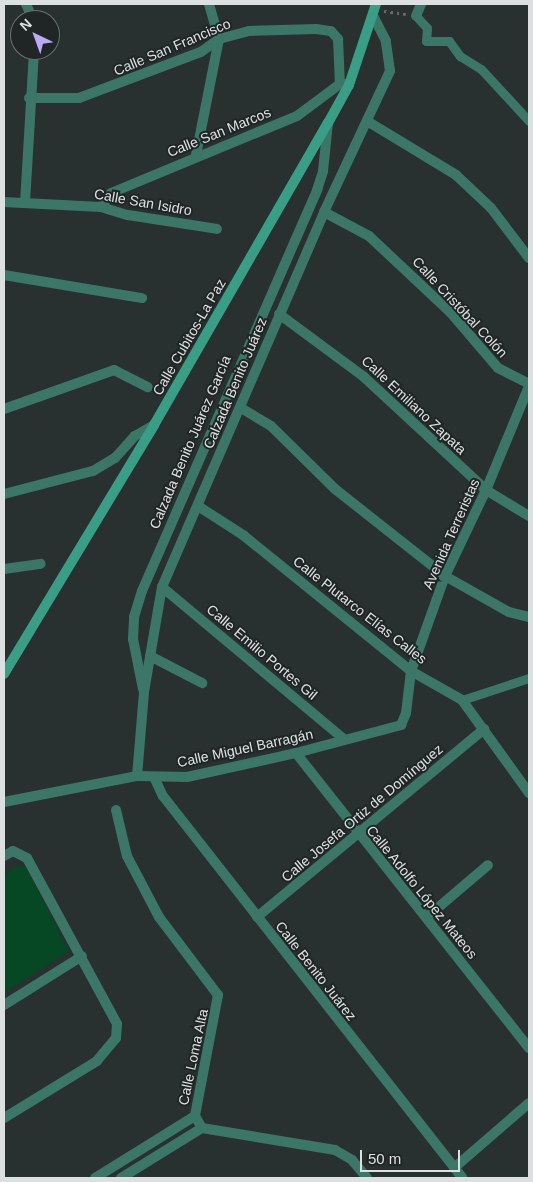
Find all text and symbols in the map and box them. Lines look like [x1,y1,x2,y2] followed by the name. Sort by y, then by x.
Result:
[10,10,60,60] north arrow
[17,15,35,34] text: N
[111,15,233,79] street label: Calle San Francisco
[165,104,273,160] street label: Calle San Marcos
[93,185,193,219] street label: Calle San Isidro
[409,253,511,361] street label: Calle Cristóbal Colón
[149,276,229,398] street label: Calle Cubitos-La Paz
[200,315,270,451] street label: Calzada Benito Juárez
[358,352,470,458] street label: Calle Emiliano Zapata
[146,353,234,531] street label: Calzada Benito Juárez García
[419,476,483,592] street label: Avenida Terreristas
[290,553,430,667] street label: Calle Plutarco Elías Calles
[203,601,321,703] street label: Calle Emilio Portes Gil
[176,725,314,771] street label: Calle Miguel Barragán
[278,741,446,885] street label: Calle Josefa Ortiz de Domínguez
[363,822,481,962] street label: Calle Adolfo López Mateos
[272,918,360,1024] street label: Calle Benito Juárez
[175,1007,211,1107] street label: Calle Loma Alta
[363,1140,463,1172] scale bar
[368,1150,401,1167] text: 50 m

